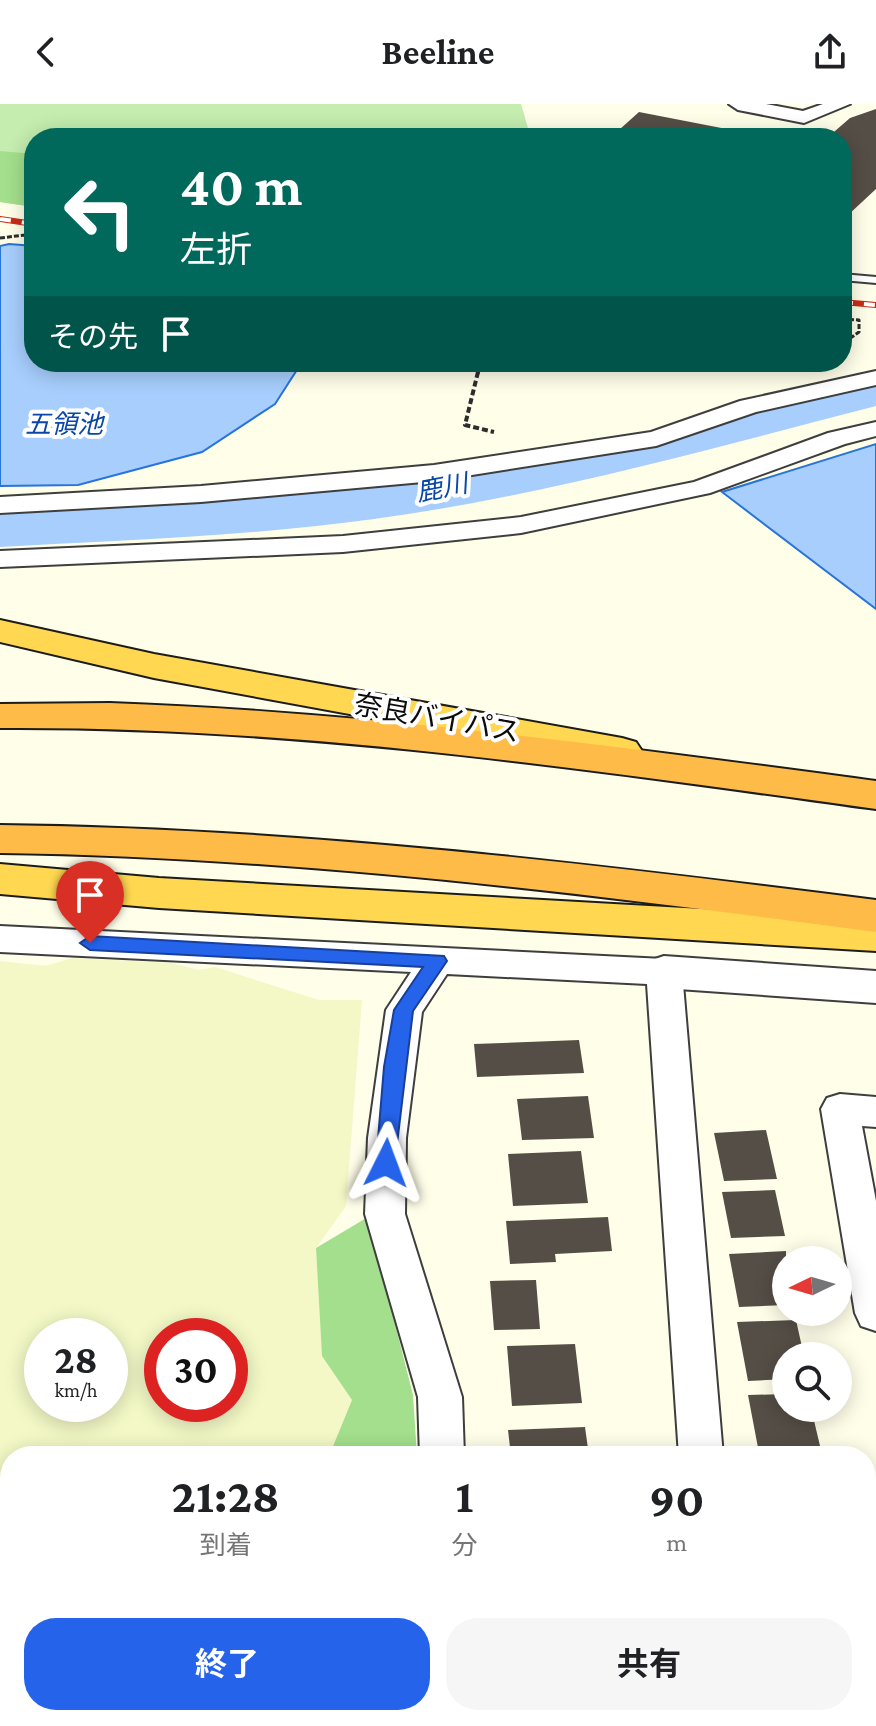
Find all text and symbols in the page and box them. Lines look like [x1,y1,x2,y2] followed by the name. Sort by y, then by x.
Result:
[24,30,68,74] icon: back
[808,30,852,74] icon: share
[382,32,494,72] text: Beeline
[180,155,302,217] text: 40 m
[48,160,152,264] icon: left
[180,230,252,270] text: 左折
[154,312,198,356] icon: arrive
[48,320,138,353] text: その先
[25,410,106,439] water label: 五領池
[414,468,473,507] water label: 鹿川
[352,688,522,748] street label: 奈良バイパス
[56,861,124,943] pin
[68,873,112,917] icon: arrive
[344,1121,428,1205] position arrow
[772,1246,852,1326] north arrow
[772,1246,852,1422] map controls
[144,1318,248,1422] speed limit sign: 30
[54,1337,98,1382] text: 28
[772,1342,852,1422] button: search
[54,1379,98,1401] text: km/h
[172,1469,280,1522] text: 21:28
[455,1469,473,1522] text: 1
[649,1473,704,1526] text: 90
[666,1528,687,1557] text: m
[200,1531,252,1560] text: 到着
[451,1531,477,1560] text: 分
[24,1618,430,1710] button: 終了
[446,1618,852,1710] button: 共有

